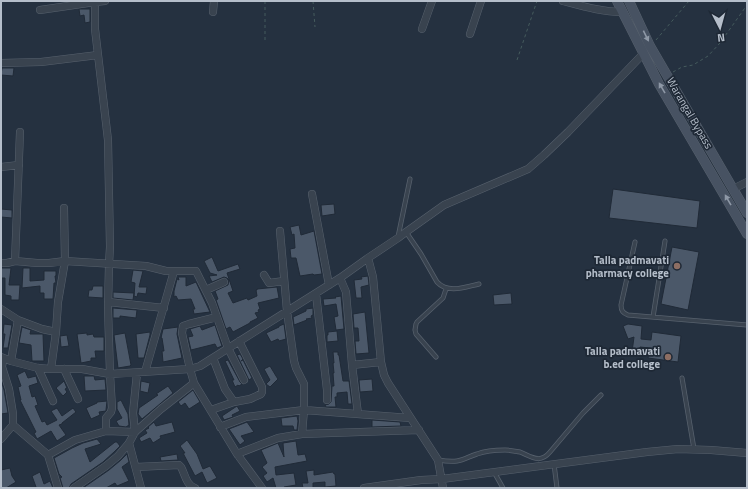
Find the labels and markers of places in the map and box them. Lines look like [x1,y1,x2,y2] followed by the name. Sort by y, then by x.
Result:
[586,252,669,281] place label: Talla padmavati pharmacy college
[672,261,682,271] marker: Talla padmavati pharmacy college
[585,343,660,372] place label: Talla padmavati b.ed college
[663,352,673,362] marker: Talla padmavati b.ed college

